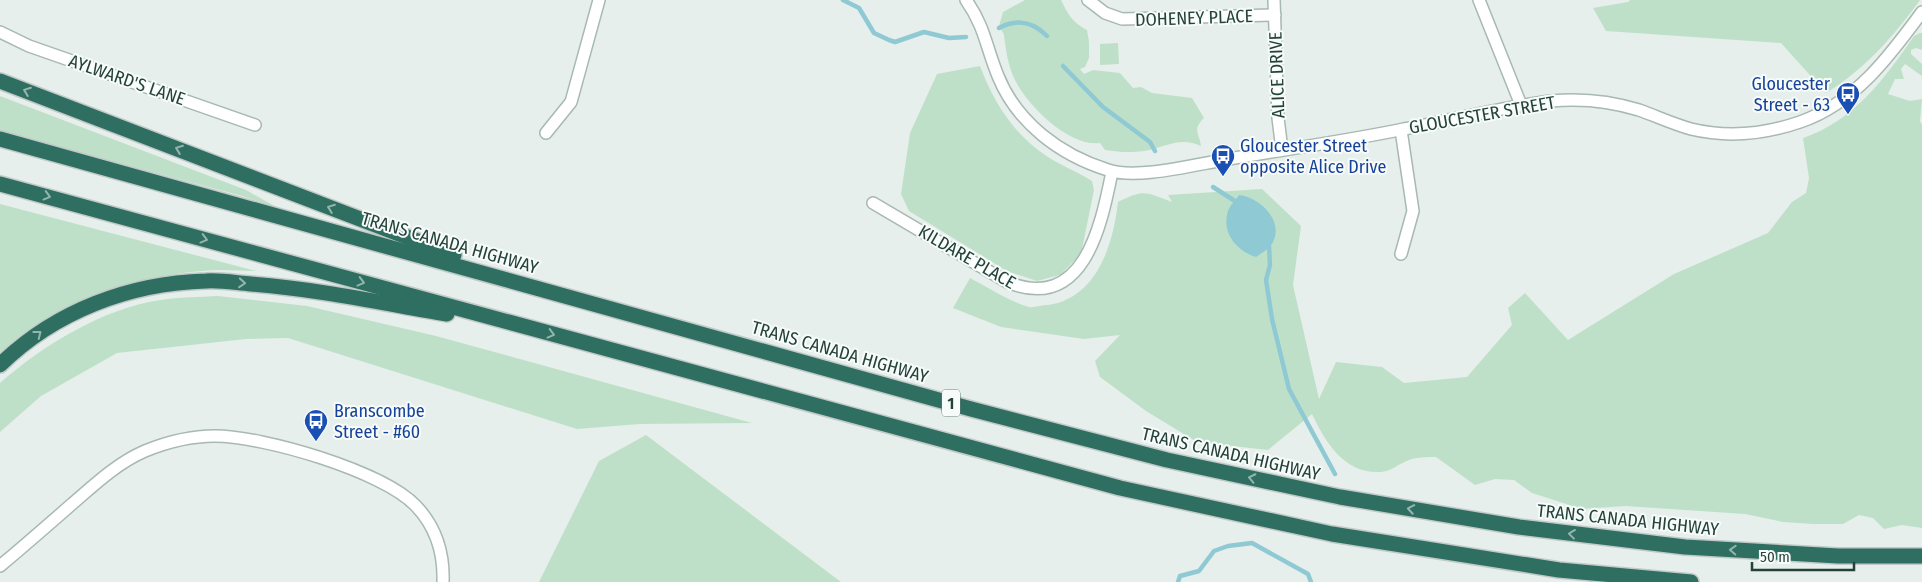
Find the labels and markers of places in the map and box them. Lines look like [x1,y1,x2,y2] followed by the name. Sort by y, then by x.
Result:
[1751,73,1831,116] place label: Gloucester Street - 63
[1835,81,1861,115] bus stop icon: Gloucester Street - 63
[1240,135,1387,178] place label: Gloucester Street opposite Alice Drive
[1210,143,1236,177] bus stop icon: Gloucester Street opposite Alice Drive
[334,400,425,443] place label: Branscombe Street - #60
[303,408,329,442] bus stop icon: Branscombe Street - #60

